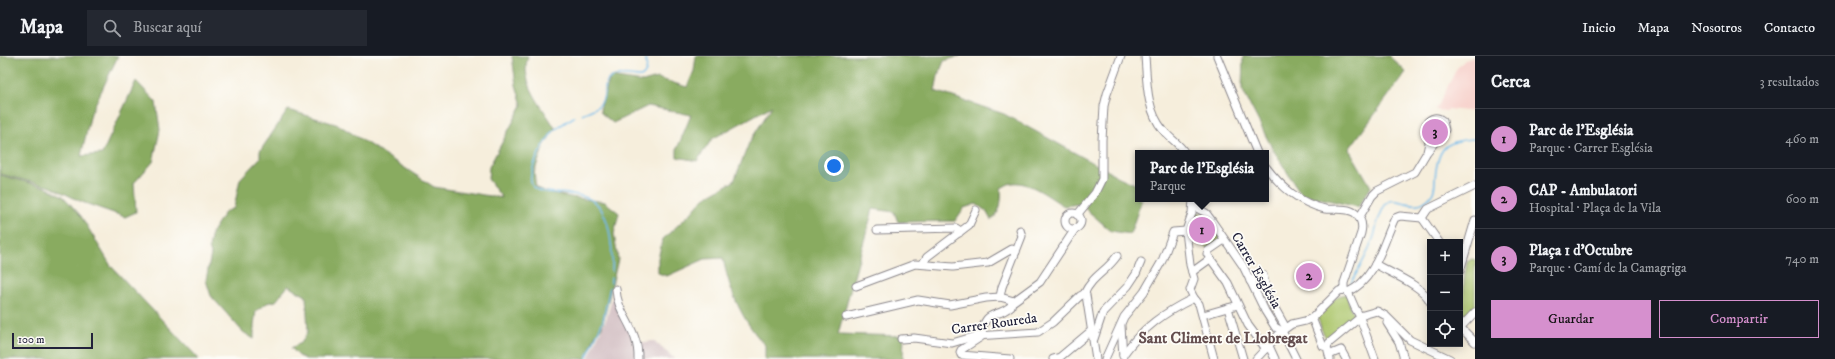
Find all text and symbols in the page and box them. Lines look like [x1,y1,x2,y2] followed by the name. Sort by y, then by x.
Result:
[87,10,367,46] search box
[20,16,63,39] text: Mapa
[101,17,123,39] icon: search
[133,18,201,37] text: Buscar aquí
[1582,19,1615,37] text: Inicio
[1637,19,1669,37] text: Mapa
[1691,19,1742,37] text: Nosotros
[1764,19,1815,37] text: Contacto
[1491,71,1530,93] text: Cerca
[1760,74,1819,90] text: 3 resultados
[1422,117,1448,147] pin: 3
[1529,121,1633,140] text: Parc de l'Església
[1502,131,1506,147] text: 1
[1785,131,1819,147] text: 460 m
[1529,140,1653,156] text: Parque · Carrer Església
[1135,150,1269,202] popup
[824,156,844,176] your location
[1150,159,1254,178] text: Parc de l'Església
[1150,178,1186,194] text: Parque
[1529,181,1637,200] text: CAP - Ambulatori
[1501,191,1507,207] text: 2
[1786,191,1819,207] text: 600 m
[1529,200,1661,216] text: Hospital · Plaça de la Vila
[1189,215,1215,245] pin: 1
[1227,229,1285,312] street label: Carrer Església
[1427,239,1463,347] map controls
[1427,239,1463,275] button: +
[1529,241,1633,260] text: Plaça 1 d'Octubre
[1502,251,1506,267] text: 3
[1785,251,1819,267] text: 740 m
[1529,260,1686,276] text: Parque · Camí de la Camagriga
[1296,261,1322,291] pin: 2
[1427,275,1463,311] button: −
[1491,300,1651,338] button: Guardar
[1659,300,1819,338] button: Compartir
[950,309,1038,339] street label: Carrer Roureda
[1427,311,1463,347] button: locate
[1138,328,1308,348] district label: Sant Climent de Llobregat
[12,331,93,350] scale bar
[18,333,44,347] text: 100 m

